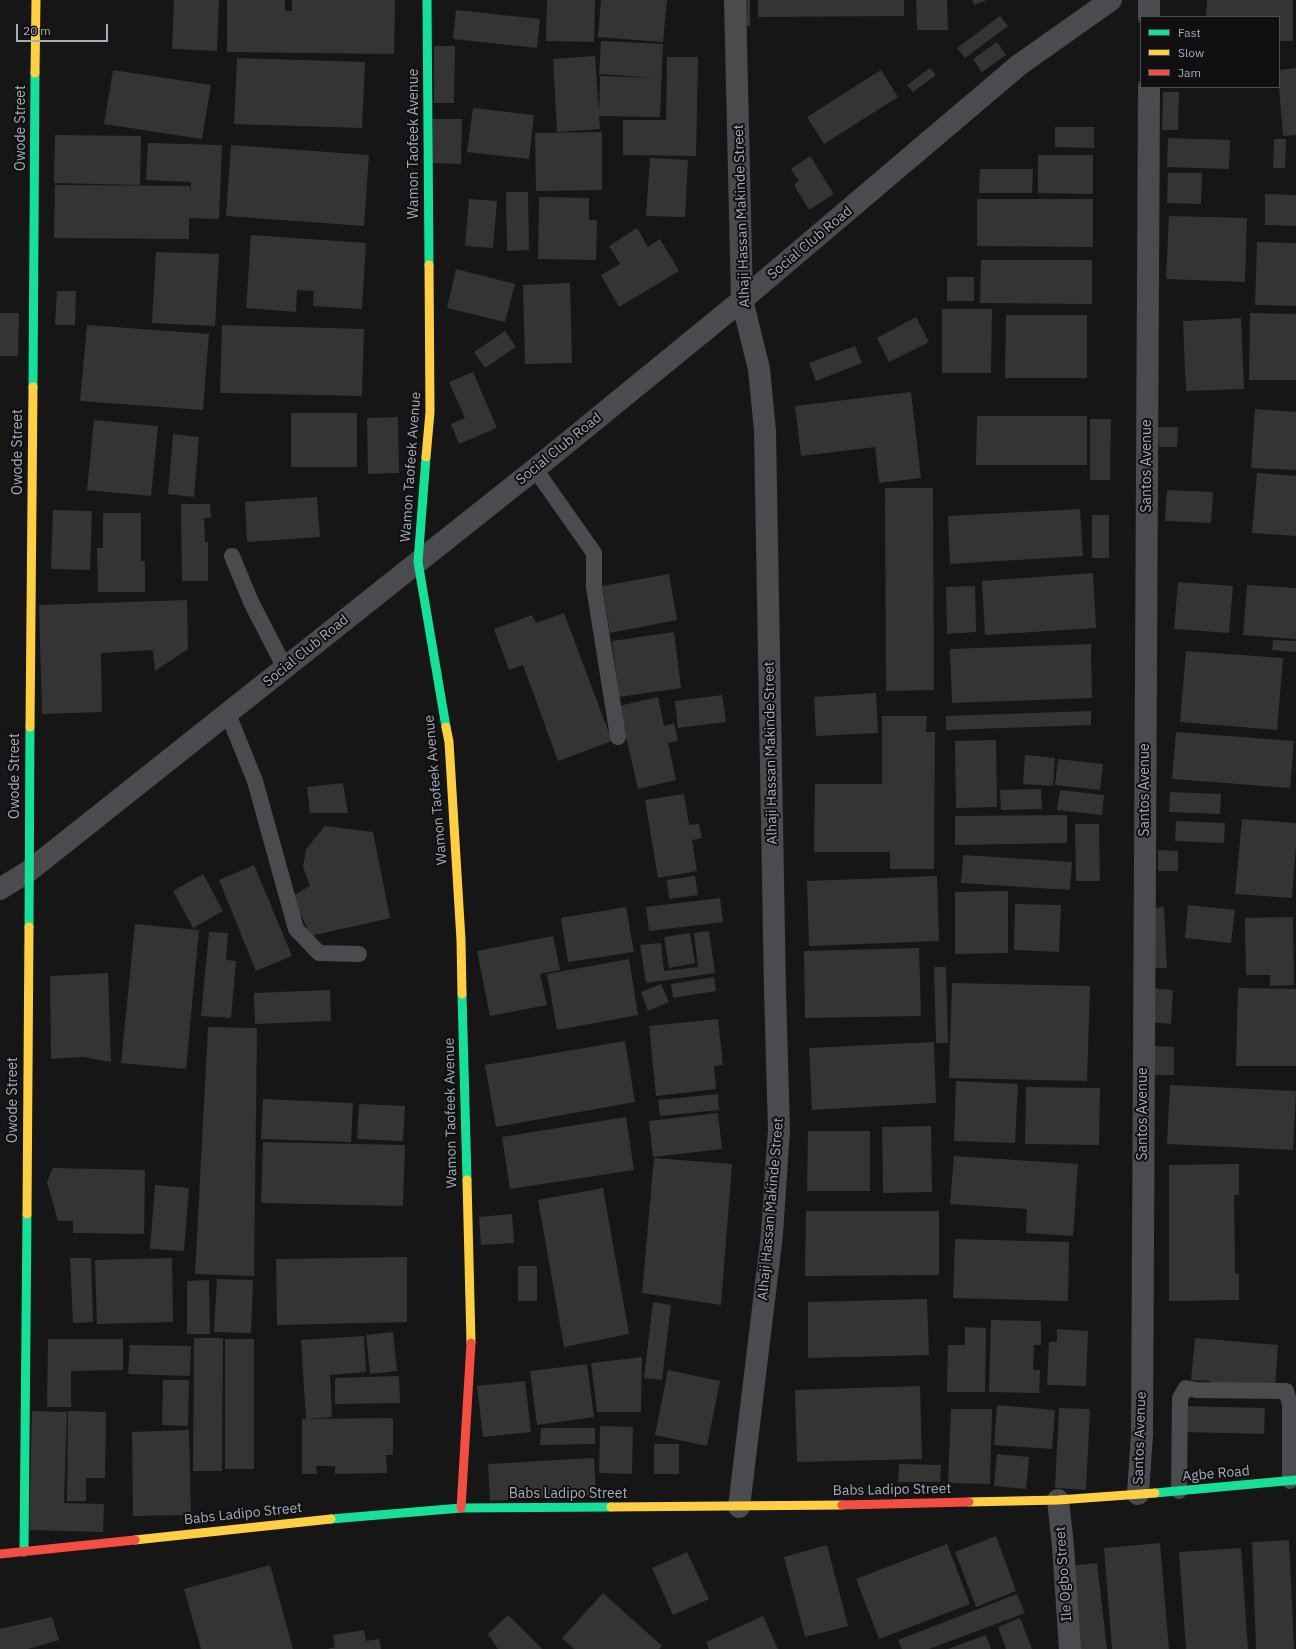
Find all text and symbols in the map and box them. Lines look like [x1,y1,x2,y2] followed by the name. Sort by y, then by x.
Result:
[18,16,110,42] scale bar
[1140,16,1280,88] legend
[23,23,51,38] text: 20 m
[1178,25,1201,40] text: Fast
[1178,45,1204,60] text: Slow
[1178,65,1201,80] text: Jam
[406,69,422,219] street label: Wamon Taofeek Avenue
[13,85,29,171] street label: Owode Street
[730,124,754,308] street label: Alhaji Hassan Makinde Street
[764,203,856,283] street label: Social Club Road
[397,391,425,543] street label: Wamon Taofeek Avenue
[10,409,26,495] street label: Owode Street
[513,409,605,489] street label: Social Club Road
[1139,419,1155,513] street label: Santos Avenue
[260,611,352,691] street label: Social Club Road
[761,661,781,845] street label: Alhaji Hassan Makinde Street
[421,714,451,866] street label: Wamon Taofeek Avenue
[7,733,23,819] street label: Owode Street
[1137,743,1153,837] street label: Santos Avenue
[441,1038,461,1188] street label: Wamon Taofeek Avenue
[5,1057,21,1143] street label: Owode Street
[1135,1067,1151,1161] street label: Santos Avenue
[755,1117,787,1301] street label: Alhaji Hassan Makinde Street
[1130,1391,1150,1485] street label: Santos Avenue
[1182,1463,1250,1485] street label: Agbe Road
[833,1481,951,1499] street label: Babs Ladipo Street
[509,1486,627,1502] street label: Babs Ladipo Street
[183,1499,303,1529] street label: Babs Ladipo Street
[1052,1526,1076,1622] street label: Ile Ogbo Street

